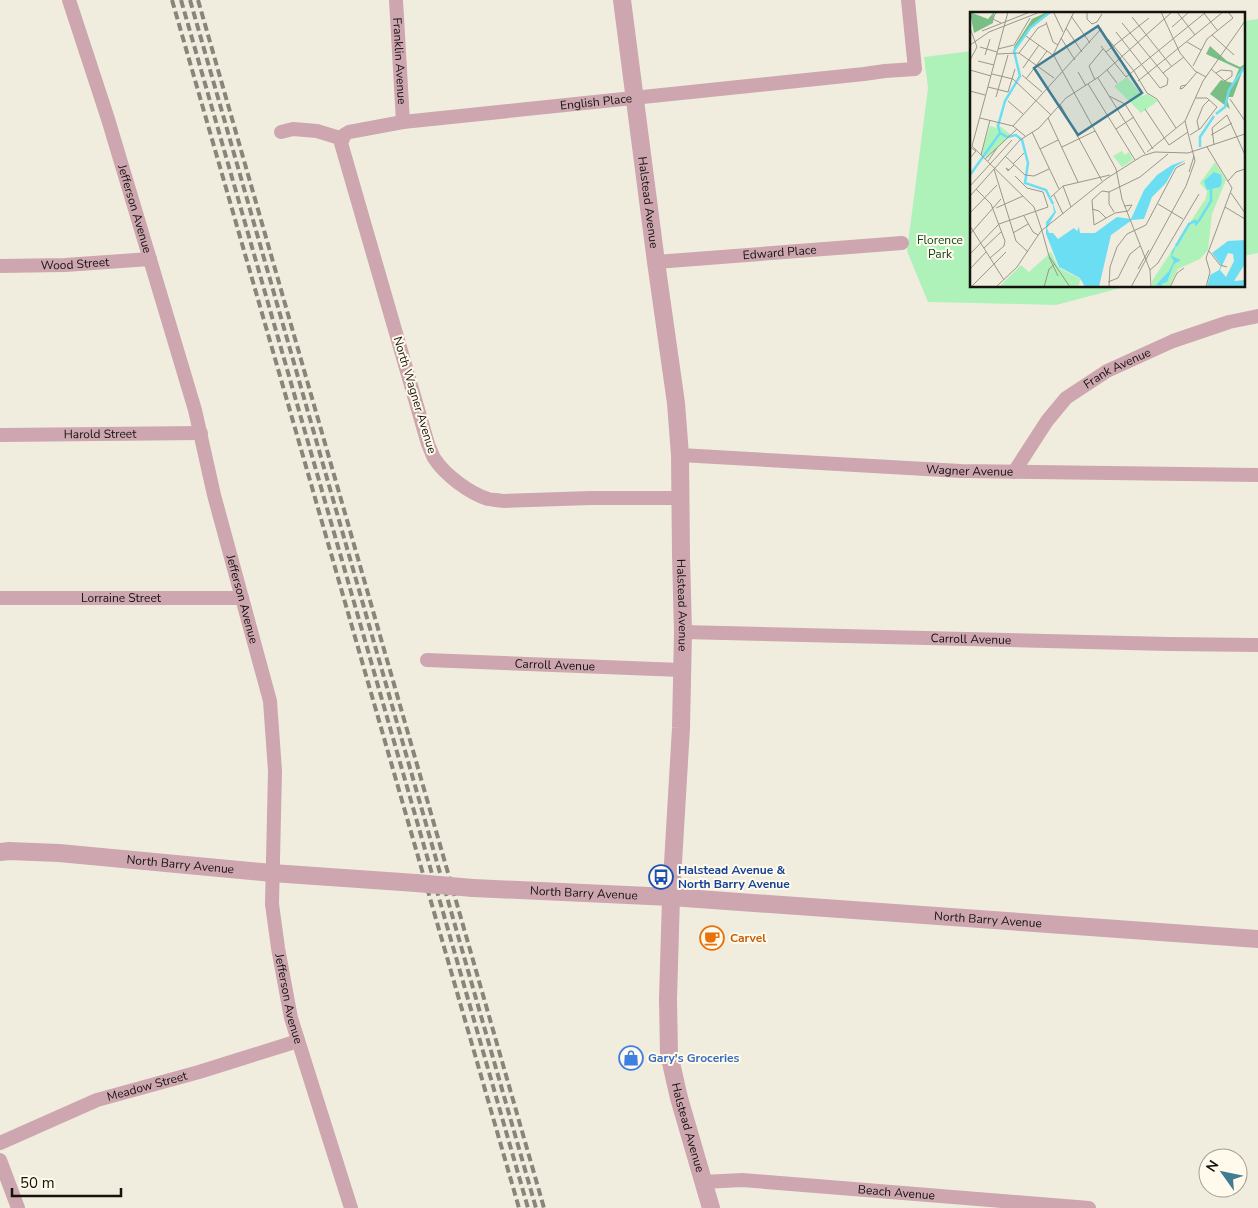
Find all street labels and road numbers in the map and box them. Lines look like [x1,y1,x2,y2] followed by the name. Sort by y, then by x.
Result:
[389,17,410,105] street label: Franklin Avenue
[559,90,633,114] street label: English Place
[634,155,662,249] street label: Halstead Avenue
[114,162,156,255] street label: Jefferson Avenue
[742,242,817,263] street label: Edward Place
[40,254,111,273] street label: Wood Street
[390,335,440,455] street label: North Wagner Avenue
[1080,344,1153,392] street label: Frank Avenue
[64,426,137,442] street label: Harold Street
[925,461,1013,480] street label: Wagner Avenue
[222,552,262,646] street label: Jefferson Avenue
[673,559,691,652] street label: Halstead Avenue
[81,590,162,606] street label: Lorraine Street
[930,630,1011,648] street label: Carroll Avenue
[514,655,595,675] street label: Carroll Avenue
[126,851,235,877] street label: North Barry Avenue
[530,883,638,903] street label: North Barry Avenue
[934,908,1042,932] street label: North Barry Avenue
[271,951,307,1046] street label: Jefferson Avenue
[105,1067,190,1105] street label: Meadow Street
[668,1081,708,1174] street label: Halstead Avenue
[857,1181,936,1204] street label: Beach Avenue

